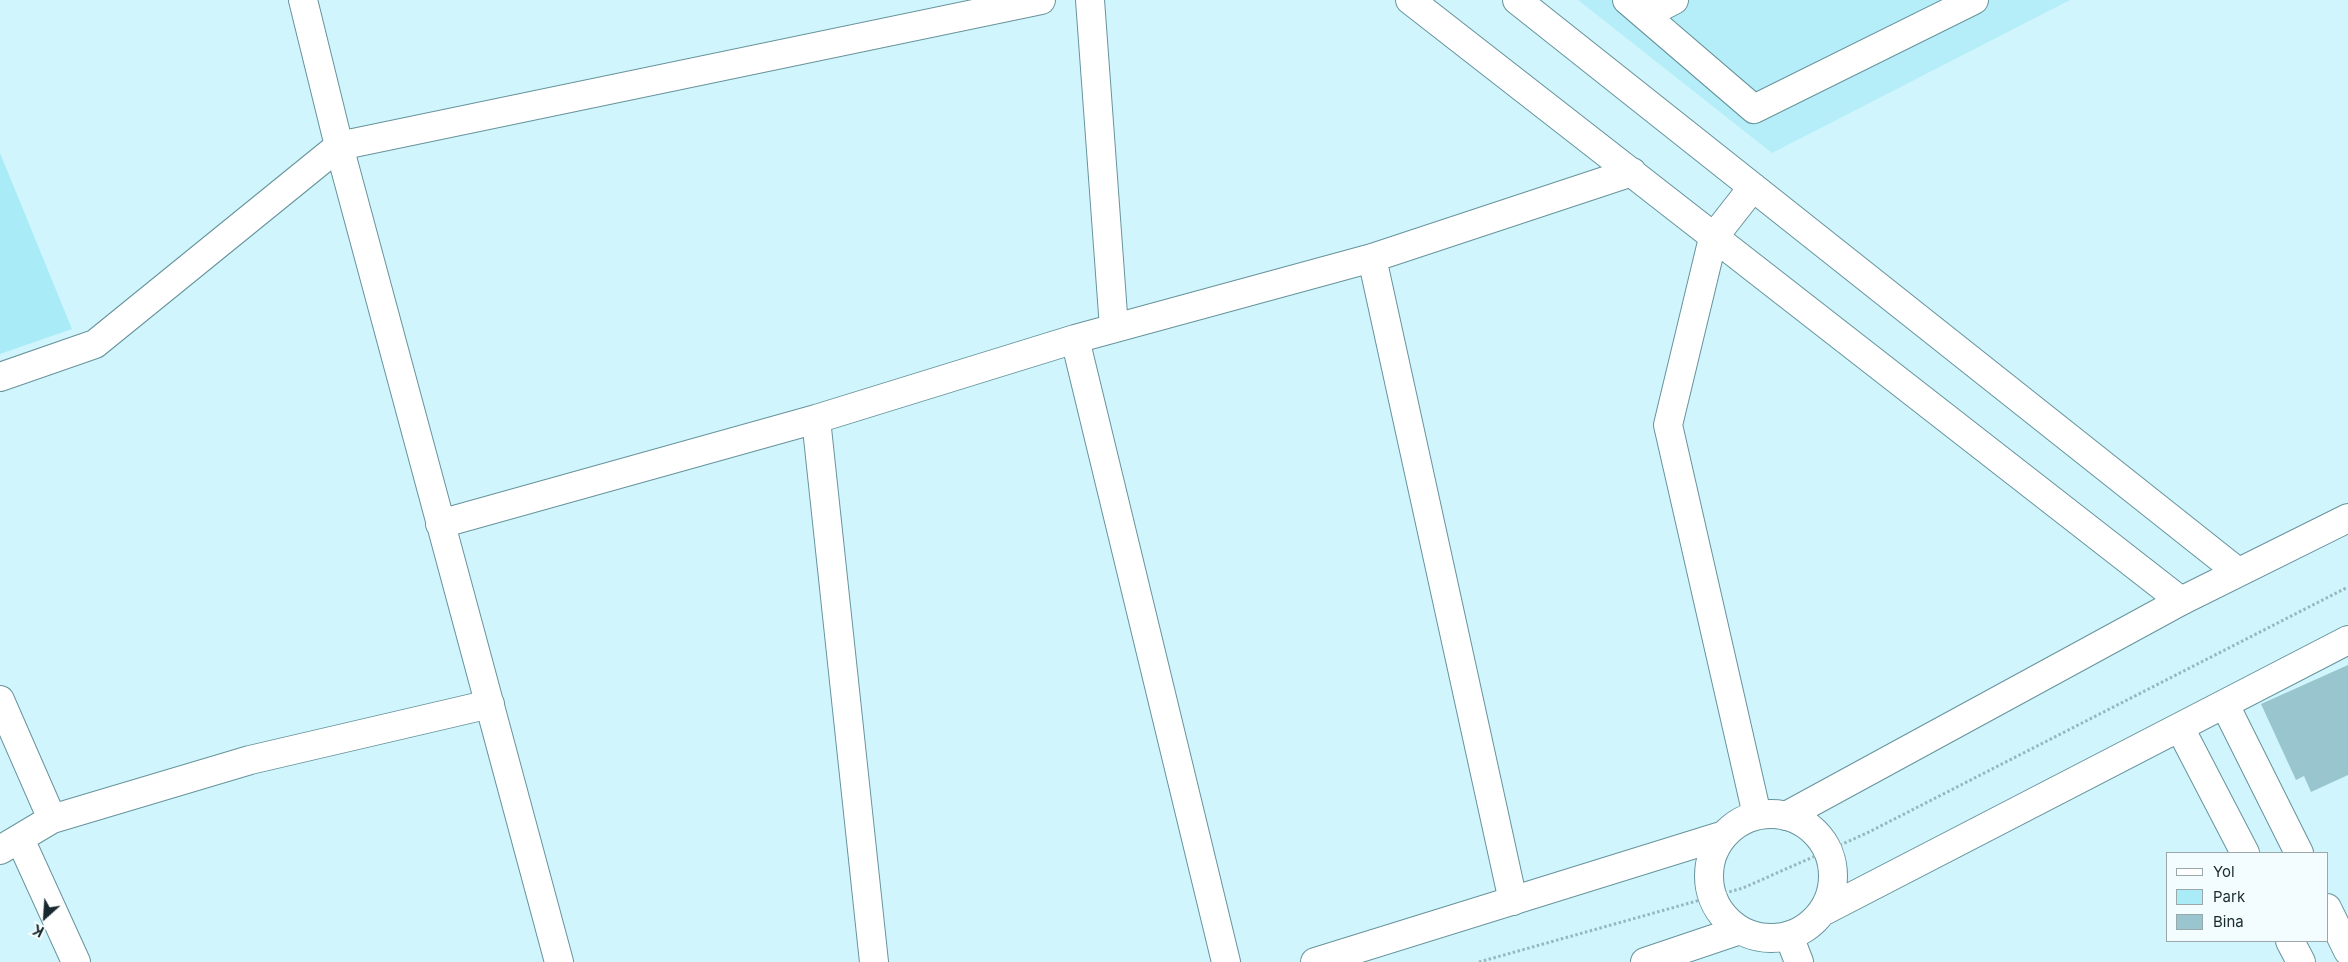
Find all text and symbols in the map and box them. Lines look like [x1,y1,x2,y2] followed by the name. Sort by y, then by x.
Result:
[2166,852,2328,942] legend
[2213,862,2235,881] text: Yol
[2213,887,2245,906] text: Park
[20,892,70,942] north arrow
[2213,912,2244,931] text: Bina
[30,921,46,941] text: K

